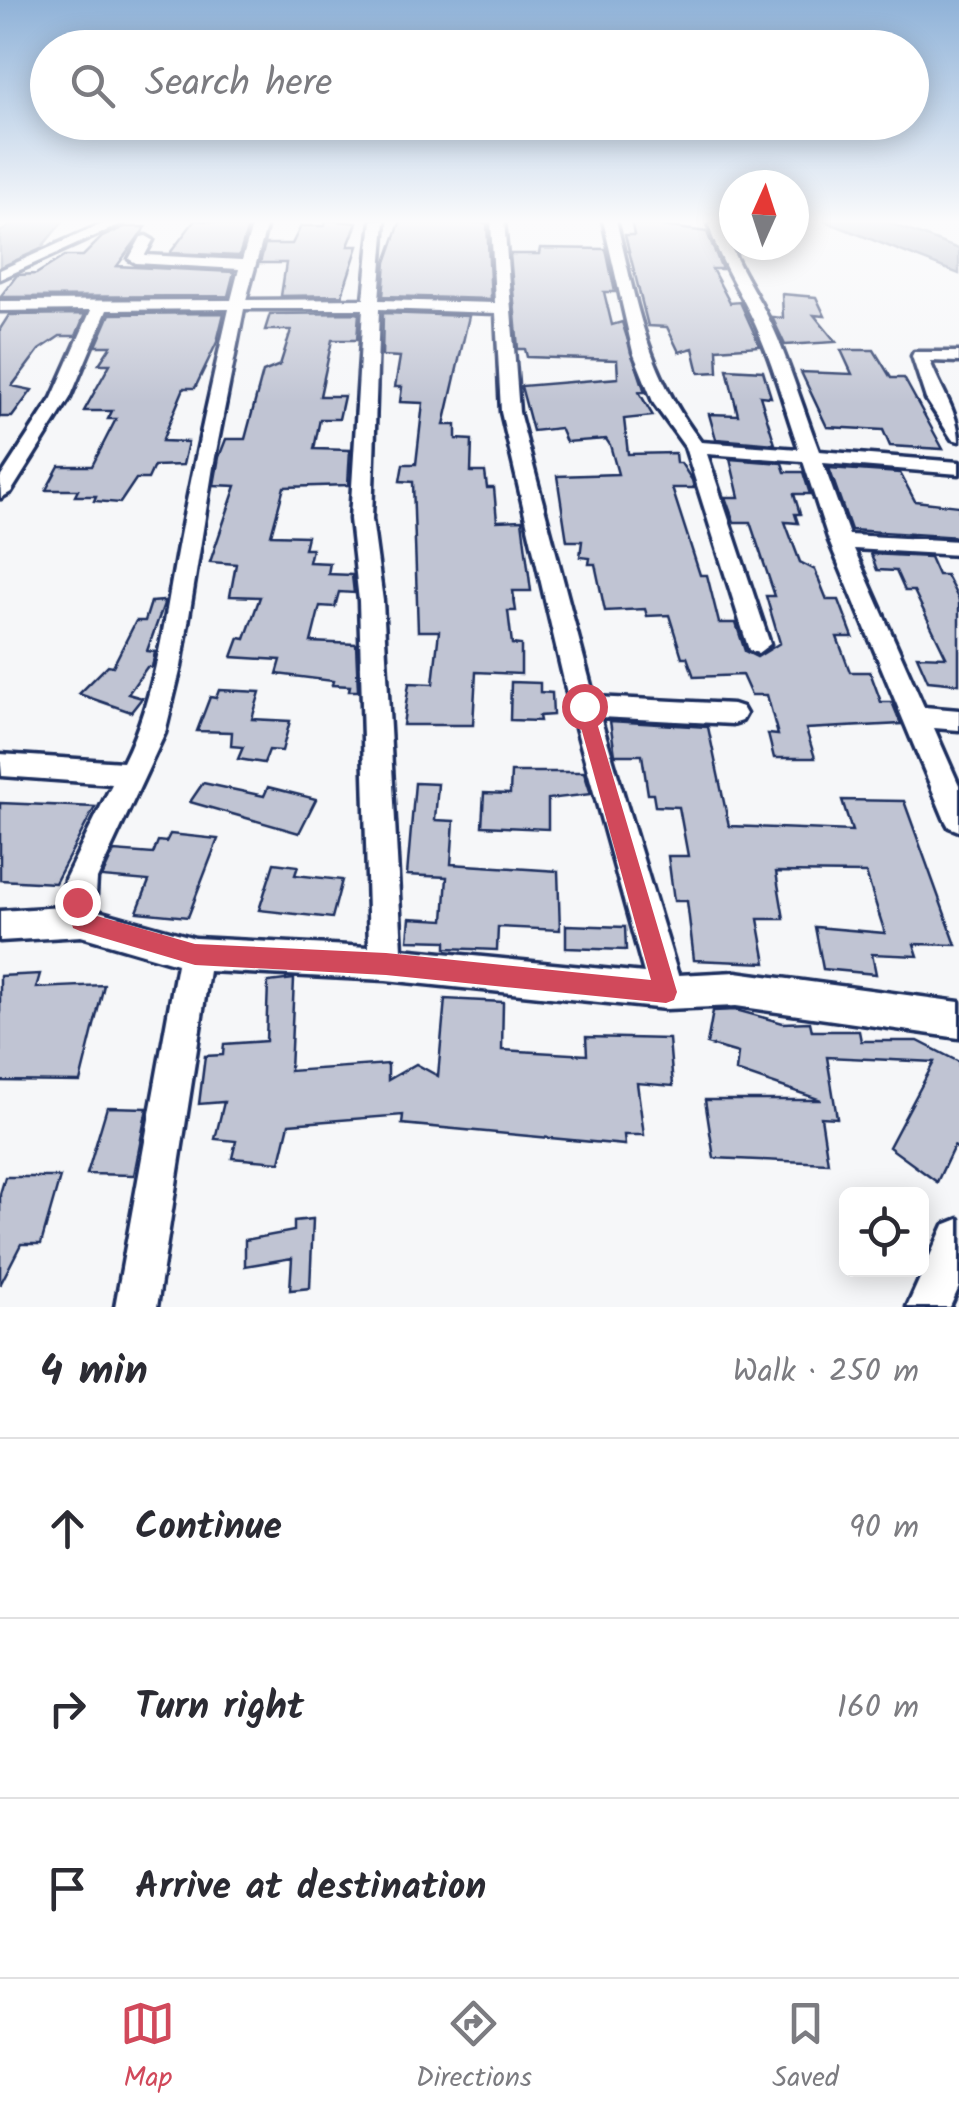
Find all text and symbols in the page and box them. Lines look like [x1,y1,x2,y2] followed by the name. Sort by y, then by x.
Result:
[30,30,929,140] search box
[145,55,332,115] text: Search here
[65,58,120,113] icon: search
[719,170,809,260] north arrow
[562,684,608,730] route start
[55,880,101,926] route end
[839,1187,929,1277] map controls
[839,1187,929,1277] button: locate
[40,1339,148,1406] text: 4 min
[733,1347,919,1398] text: Walk · 250 m
[135,1498,282,1558] text: Continue
[40,1501,95,1556] icon: ahead
[849,1503,919,1554] text: 90 m
[135,1678,304,1738] text: Turn right
[40,1681,95,1736] icon: right
[837,1683,919,1734] text: 160 m
[135,1858,486,1918] text: Arrive at destination
[40,1861,95,1916] icon: arrive
[120,1996,175,2101] tab: Map
[416,1996,532,2101] tab: Directions
[772,1996,839,2101] tab: Saved

